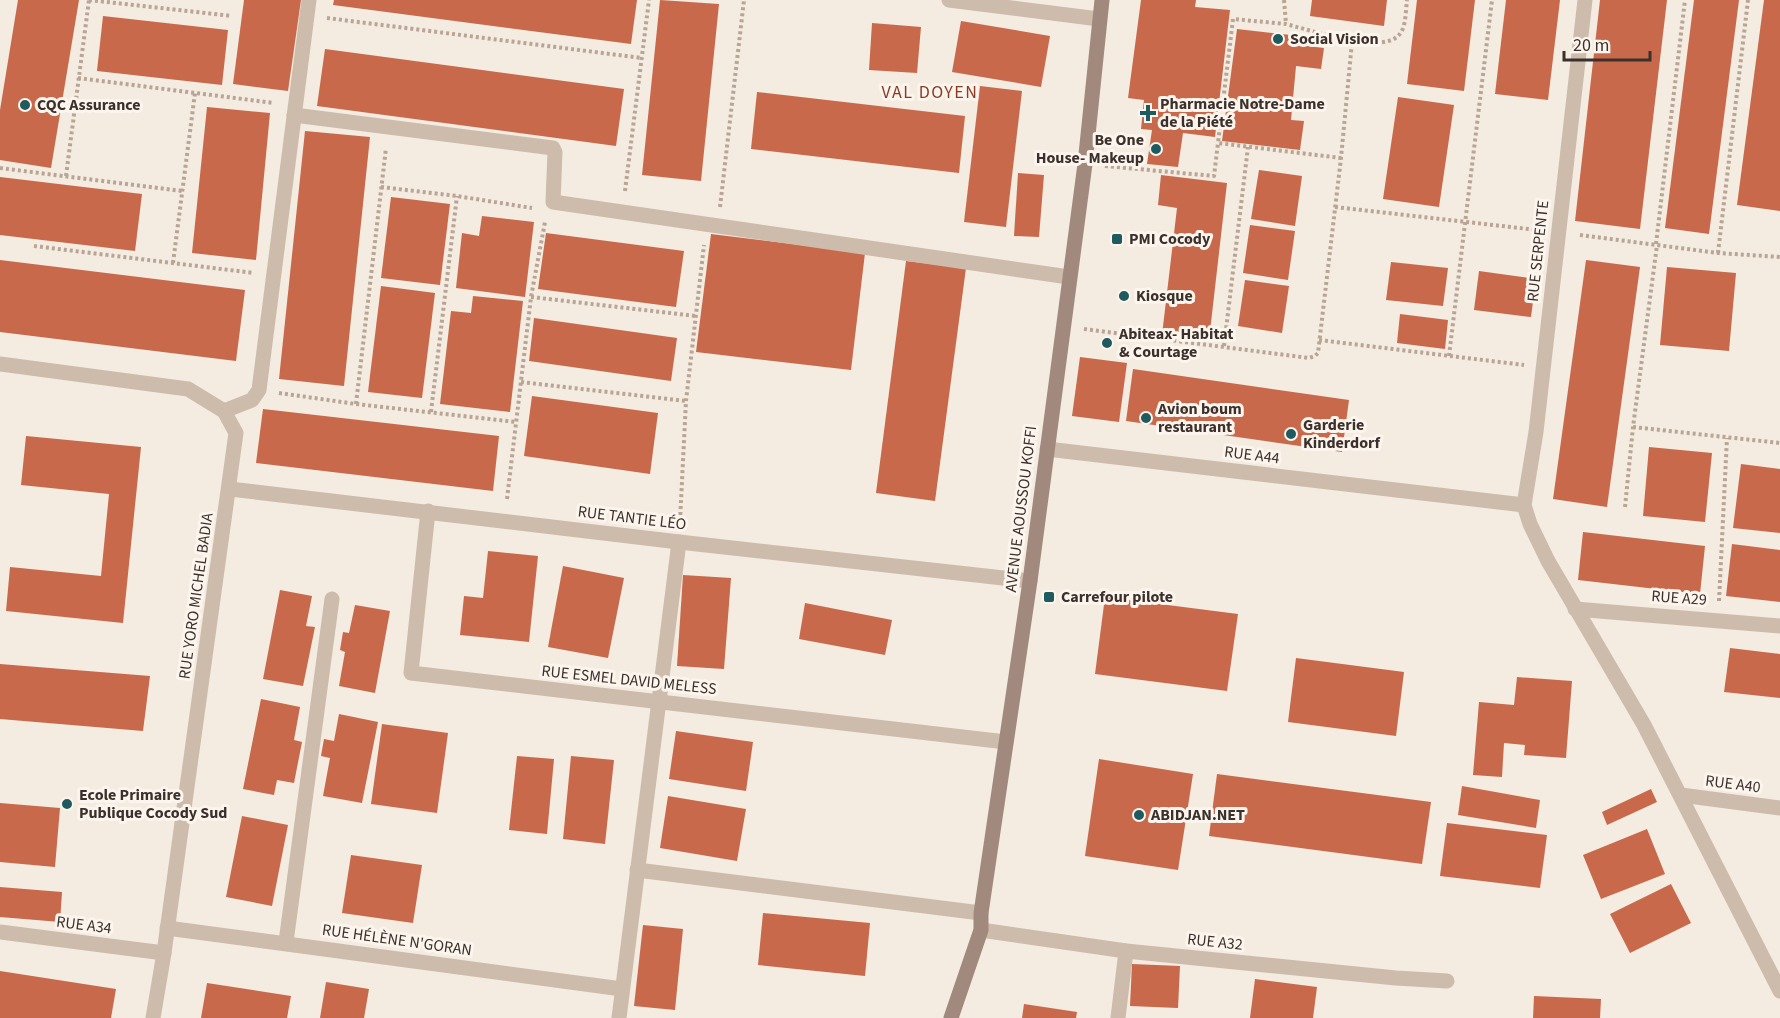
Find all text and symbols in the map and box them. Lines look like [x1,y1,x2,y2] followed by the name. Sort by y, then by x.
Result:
[1564,24,1650,62] scale bar
[1290,28,1379,50] place label: Social Vision
[1271,32,1285,46] marker: Social Vision
[1573,33,1609,58] text: 20 m
[881,80,979,105] district label: VAL DOYEN
[1160,93,1325,133] place label: Pharmacie Notre-Dame de la Piété
[37,94,141,116] place label: CQC Assurance
[18,98,32,112] marker: CQC Assurance
[1141,106,1155,120] marker: Pharmacie Notre-Dame de la Piété
[1036,129,1144,169] place label: Be One House- Makeup
[1149,142,1163,156] marker: Be One House- Makeup
[1522,199,1554,303] street label: RUE SERPENTE
[1129,228,1211,250] place label: PMI Cocody
[1110,232,1124,246] marker: PMI Cocody
[1136,285,1193,307] place label: Kiosque
[1117,289,1131,303] marker: Kiosque
[1118,323,1233,363] place label: Abiteax- Habitat & Courtage
[1100,336,1114,350] marker: Abiteax- Habitat & Courtage
[1157,398,1242,438] place label: Avion boum restaurant
[1139,411,1153,425] marker: Avion boum restaurant
[1303,414,1380,454] place label: Garderie Kinderdorf
[1000,425,1042,593] street label: AVENUE AOUSSOU KOFFI
[1284,427,1298,441] marker: Garderie Kinderdorf
[1223,441,1281,469] street label: RUE A44
[576,500,688,536] street label: RUE TANTIE LÉO
[173,511,219,681] street label: RUE YORO MICHEL BADIA
[1650,585,1708,611] street label: RUE A29
[1061,586,1173,608] place label: Carrefour pilote
[1042,590,1056,604] marker: Carrefour pilote
[540,660,718,700] street label: RUE ESMEL DAVID MELESS
[1704,770,1762,798] street label: RUE A40
[79,784,228,824] place label: Ecole Primaire Publique Cocody Sud
[60,797,74,811] marker: Ecole Primaire Publique Cocody Sud
[1150,804,1245,826] place label: ABIDJAN.NET
[1132,808,1146,822] marker: ABIDJAN.NET
[55,911,113,939] street label: RUE A34
[321,919,473,961] street label: RUE HÉLÈNE N'GORAN
[1186,928,1244,956] street label: RUE A32

